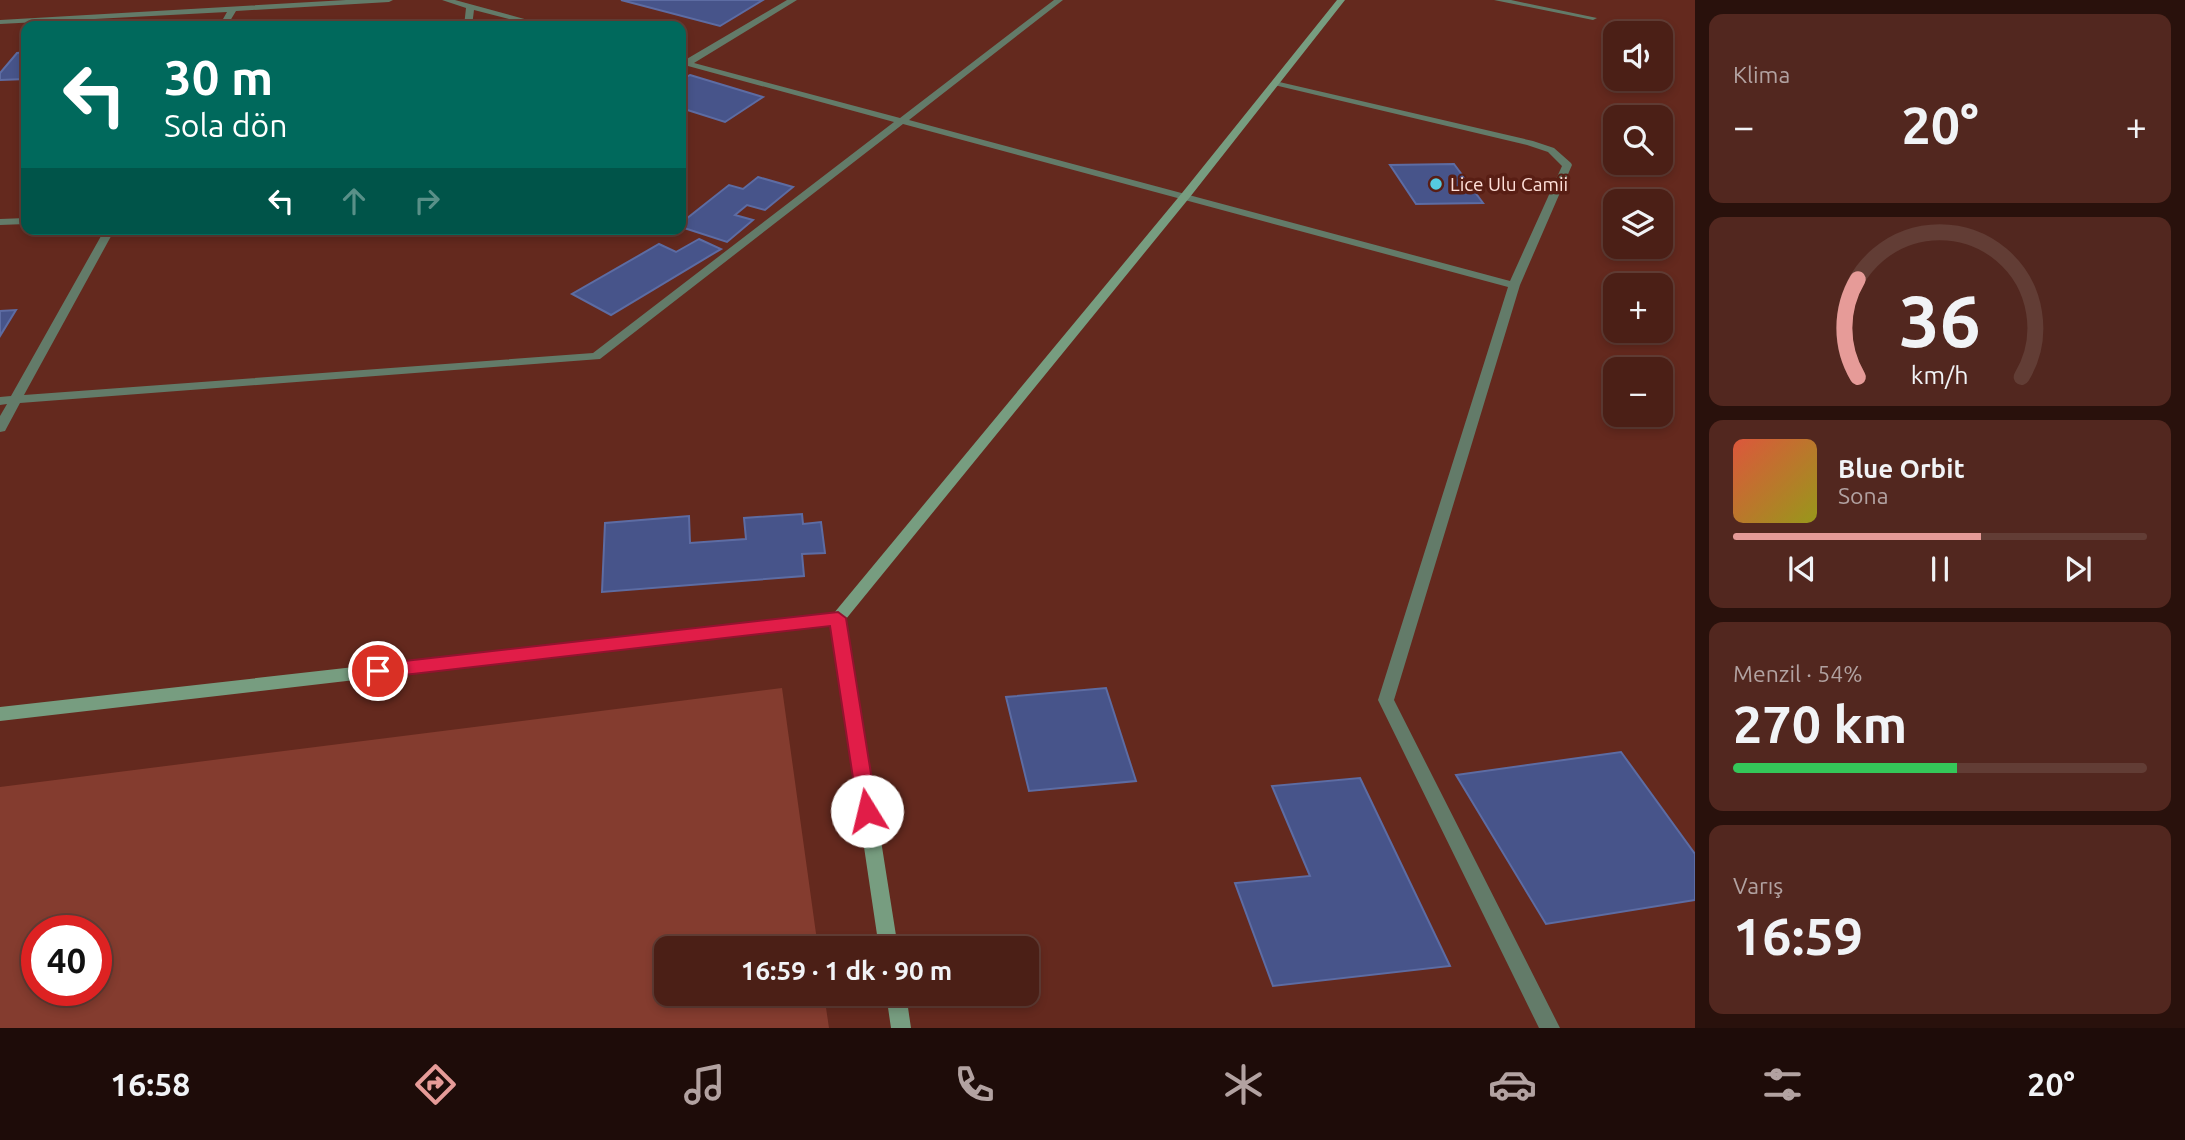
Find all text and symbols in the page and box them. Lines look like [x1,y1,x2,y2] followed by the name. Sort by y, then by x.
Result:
[1603,21,1673,427] map controls
[1603,21,1673,91] button: sound
[49,49,140,140] icon: left
[164,49,273,104] text: 30 m
[1733,62,1790,87] text: Klima
[1901,96,1979,154] text: 20°
[1603,105,1673,175] button: search
[1733,105,1754,147] text: −
[2126,105,2147,147] text: +
[164,107,287,143] text: Sola dön
[1450,173,1568,195] place label: Lice Ulu Camii
[1428,176,1444,192] marker: Lice Ulu Camii
[262,182,300,220] icon: left
[335,182,373,220] icon: ahead
[408,182,446,220] icon: right
[1603,189,1673,259] button: layers
[1603,273,1673,343] button: +
[1899,280,1981,362] text: 36
[1603,357,1673,427] button: −
[1911,361,1969,389] text: km/h
[1838,454,1965,483] text: Blue Orbit
[1838,483,1888,508] text: Sona
[1783,550,1821,588] icon: previous
[1921,550,1959,588] icon: pause
[2059,550,2097,588] icon: next
[348,641,408,701] pin
[359,652,397,690] icon: arrive
[1733,661,1863,686] text: Menzil · 54%
[1733,695,1907,753] text: 270 km
[830,774,904,848] position arrow
[1733,873,1783,898] text: Varış
[1733,907,1863,965] text: 16:59
[21,915,112,1006] speed limit sign: 40
[741,956,952,985] text: 16:59 · 1 dk · 90 m
[411,1060,460,1109] icon: directions
[680,1060,729,1109] icon: music
[950,1060,999,1109] icon: phone
[1219,1060,1268,1109] icon: climate
[1488,1060,1537,1109] icon: car
[1758,1060,1807,1109] icon: filters
[110,1066,190,1102] text: 16:58
[2027,1066,2075,1102] text: 20°

